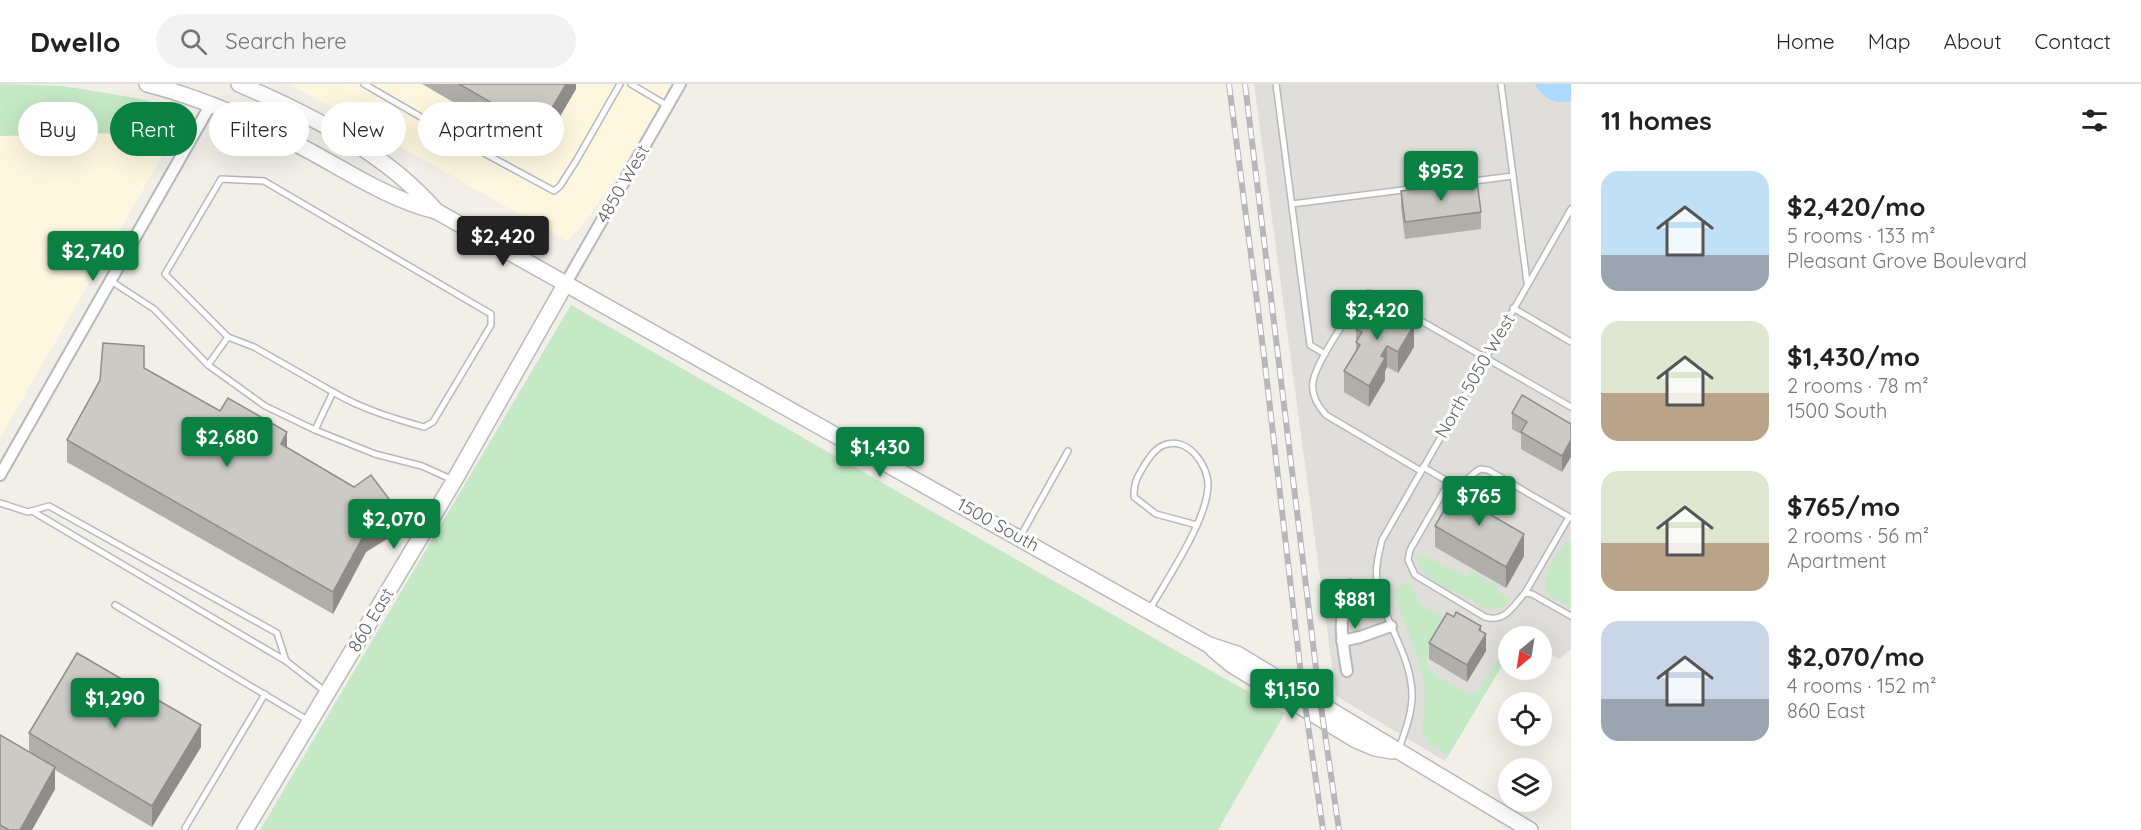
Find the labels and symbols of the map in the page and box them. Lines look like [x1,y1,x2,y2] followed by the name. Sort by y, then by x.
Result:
[591,141,654,227] street label: 4850 West
[1405,151,1477,202] pin: $952
[454,216,552,267] pin: $2,420
[44,231,142,282] pin: $2,740
[1328,290,1426,341] pin: $2,420
[1430,309,1520,442] street label: North 5050 West
[178,417,276,468] pin: $2,680
[831,427,929,478] pin: $1,430
[1443,476,1515,527] pin: $765
[953,493,1043,557] street label: 1500 South
[345,499,443,550] pin: $2,070
[1319,579,1391,630] pin: $881
[343,584,399,656] street label: 860 East
[1498,626,1552,680] north arrow
[1243,669,1341,720] pin: $1,150
[66,678,164,729] pin: $1,290

